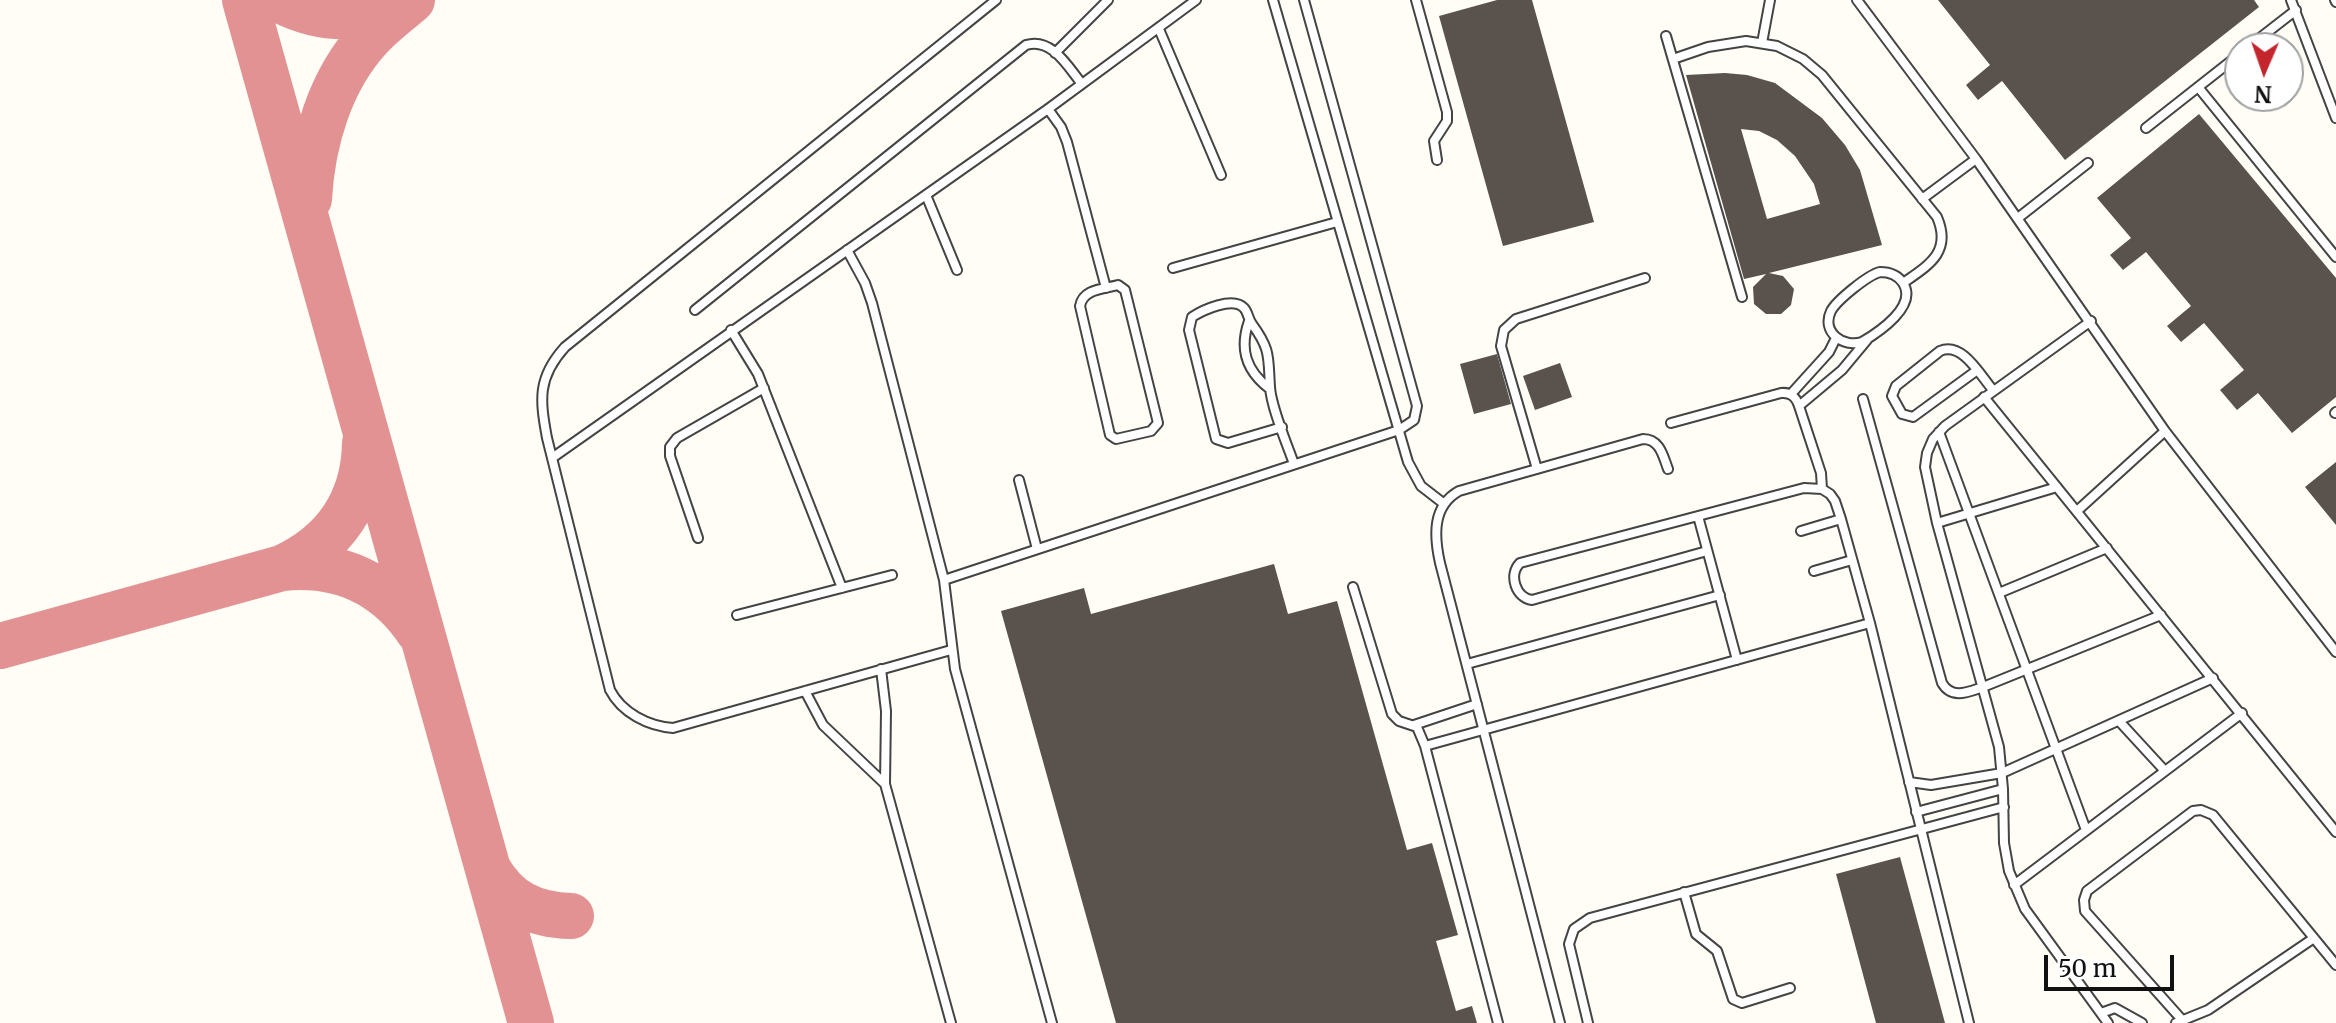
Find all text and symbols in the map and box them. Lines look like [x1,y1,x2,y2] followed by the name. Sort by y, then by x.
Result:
[2224,32,2304,112] north arrow
[2254,80,2272,108] text: N
[2048,939,2178,989] scale bar
[2058,953,2117,984] text: 50 m

